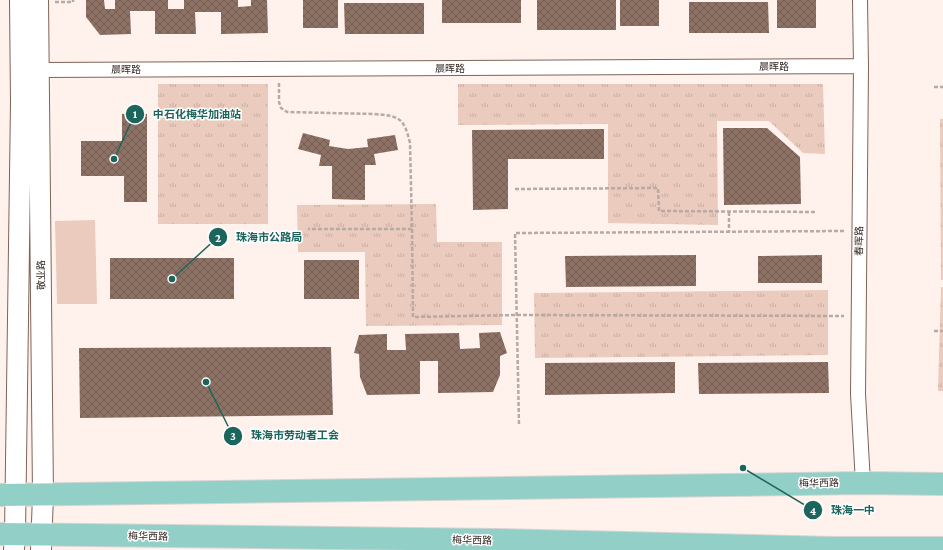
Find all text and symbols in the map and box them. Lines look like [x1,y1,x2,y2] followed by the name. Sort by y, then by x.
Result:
[759,61,789,72] street label: 晨晖路
[435,63,465,74] street label: 晨晖路
[111,64,141,75] street label: 晨晖路
[125,103,249,126] callout: 中石化梅华加油站
[133,107,138,121] text: 1
[153,108,241,120] text: 中石化梅华加油站
[208,226,310,249] callout: 珠海市公路局
[853,226,865,256] street label: 春晖路
[215,231,221,245] text: 2
[236,231,302,243] text: 珠海市公路局
[35,260,47,290] street label: 敬业路
[223,424,347,447] callout: 珠海市劳动者工会
[230,429,236,443] text: 3
[251,429,339,441] text: 珠海市劳动者工会
[799,477,839,489] street label: 梅华西路
[803,499,883,522] callout: 珠海一中
[810,504,817,518] text: 4
[831,504,875,516] text: 珠海一中
[128,530,168,542] street label: 梅华西路
[452,534,492,546] street label: 梅华西路

